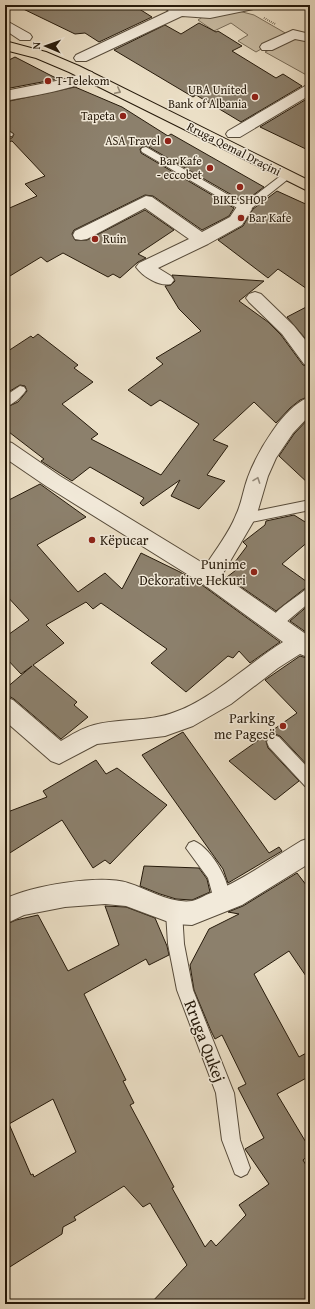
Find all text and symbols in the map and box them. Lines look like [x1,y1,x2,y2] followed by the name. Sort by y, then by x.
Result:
[26,26,66,66] north arrow
[28,41,44,50] text: N
[56,72,110,89] place label: T-Telekom
[43,76,53,86] marker: T-Telekom
[168,81,248,112] place label: UBA United Bank of Albania
[114,86,122,94] one-way arrow
[250,92,260,102] marker: UBA United Bank of Albania
[81,107,115,124] place label: Tapeta
[118,111,128,121] marker: Tapeta
[184,117,285,180] street label: Rruga Qemal Draçini
[105,132,161,149] place label: ASA Travel
[163,136,173,146] marker: ASA Travel
[157,152,203,183] place label: Bar Kafe - eccobet
[205,163,215,173] marker: Bar Kafe - eccobet
[235,182,245,192] marker: BIKE SHOP
[213,191,267,208] place label: BIKE SHOP
[249,209,292,226] place label: Bar Kafe
[236,213,246,223] marker: Bar Kafe
[103,230,127,247] place label: Ruin
[90,234,100,244] marker: Ruin
[252,477,261,484] one-way arrow
[100,530,149,550] place label: Këpucar
[87,535,97,545] marker: Këpucar
[139,554,246,590] place label: Punime Dekorative Hekuri
[249,567,259,577] marker: Punime Dekorative Hekuri
[214,708,275,744] place label: Parking me Pagesë
[278,721,288,731] marker: Parking me Pagesë
[178,996,233,1086] street label: Rruga Qukej

